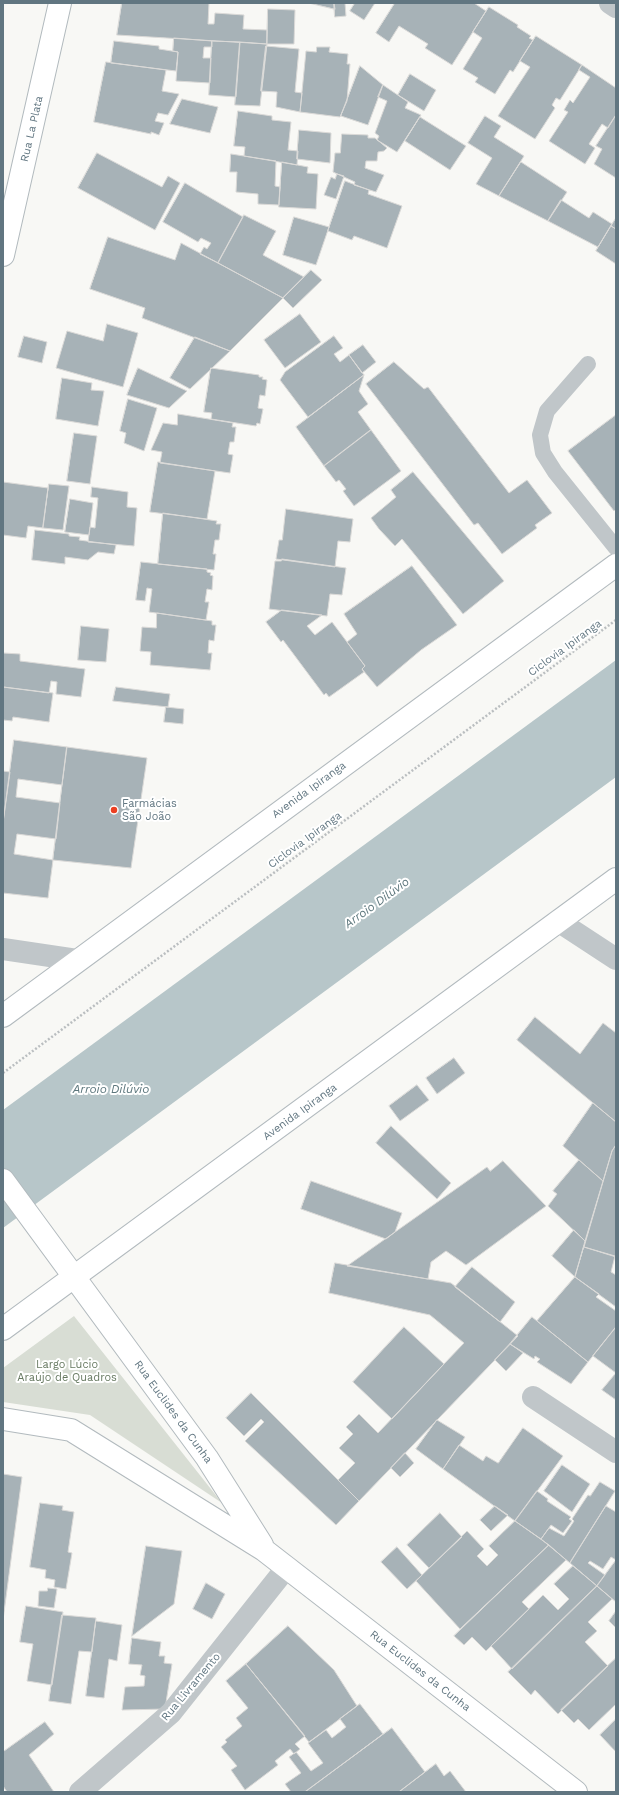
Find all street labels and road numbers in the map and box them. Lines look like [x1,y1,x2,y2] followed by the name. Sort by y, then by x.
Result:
[18,95,46,163] street label: Rua La Plata
[526,617,604,679] street label: Ciclovia Ipiranga
[270,759,348,821] street label: Avenida Ipiranga
[266,809,344,871] street label: Ciclovia Ipiranga
[261,1081,339,1143] street label: Avenida Ipiranga
[131,1358,215,1466] street label: Rua Euclides da Cunha
[367,1628,473,1714] street label: Rua Euclides da Cunha
[159,1650,223,1724] street label: Rua Livramento

